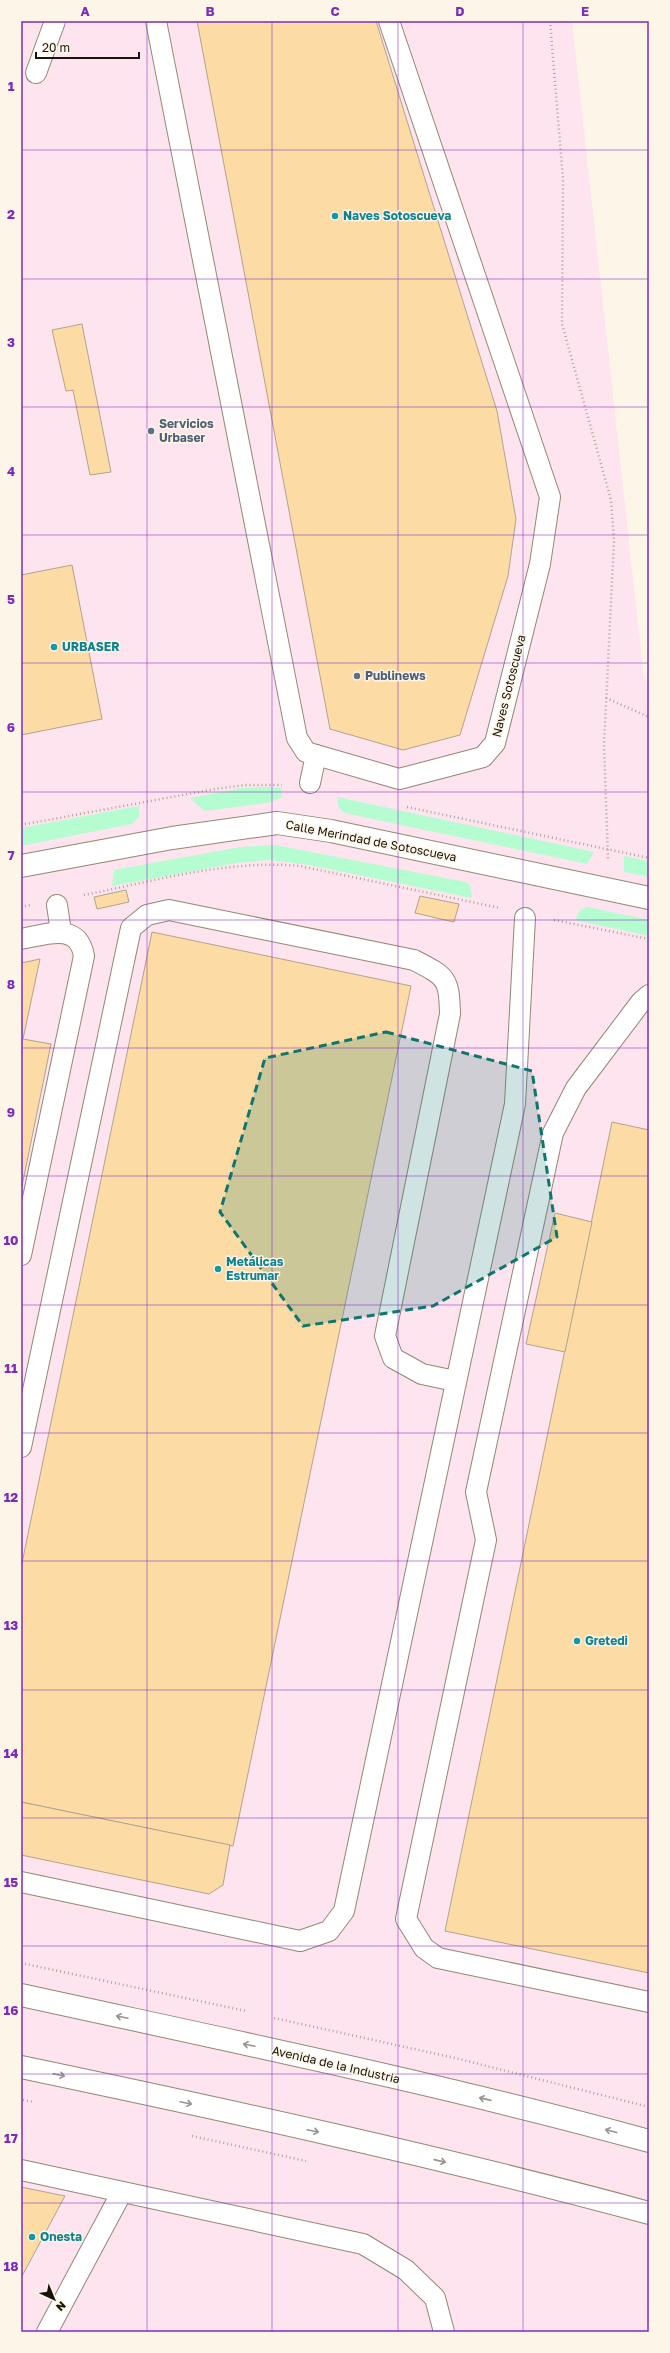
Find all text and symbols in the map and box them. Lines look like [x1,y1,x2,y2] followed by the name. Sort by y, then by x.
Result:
[80,3,90,19] text: A
[205,3,215,19] text: B
[330,3,340,19] text: C
[455,3,465,19] text: D
[581,3,589,19] text: E
[36,34,139,60] scale bar
[42,40,70,55] text: 20 m
[8,78,15,94] text: 1
[7,206,15,222] text: 2
[343,208,451,223] place label: Naves Sotoscueva
[330,211,340,221] marker: Naves Sotoscueva
[7,334,15,350] text: 3
[159,416,214,445] place label: Servicios Urbaser
[146,426,156,436] marker: Servicios Urbaser
[7,463,15,479] text: 4
[7,591,15,607] text: 5
[488,633,529,739] street label: Naves Sotoscueva
[62,639,120,654] place label: URBASER
[49,642,59,652] marker: URBASER
[365,668,426,683] place label: Publinews
[352,671,362,681] marker: Publinews
[7,719,15,735] text: 6
[284,817,458,864] street label: Calle Merindad de Sotoscueva
[7,847,15,863] text: 7
[7,976,15,992] text: 8
[7,1104,15,1120] text: 9
[3,1232,19,1248] text: 10
[226,1254,284,1283] place label: Metálicas Estrumar
[213,1264,223,1274] marker: Metálicas Estrumar
[4,1360,18,1376] text: 11
[4,1489,18,1505] text: 12
[4,1617,18,1633] text: 13
[585,1633,628,1648] place label: Gretedi
[572,1636,582,1646] marker: Gretedi
[4,1745,18,1761] text: 14
[4,1874,18,1890] text: 15
[4,2002,18,2018] text: 16
[116,2013,129,2021] one-way arrow
[243,2041,256,2049] one-way arrow
[271,2042,402,2087] street label: Avenida de la Industria
[52,2072,65,2080] one-way arrow
[479,2095,492,2102] one-way arrow
[179,2100,192,2108] one-way arrow
[605,2126,618,2134] one-way arrow
[306,2128,319,2136] one-way arrow
[4,2130,18,2146] text: 17
[433,2158,446,2165] one-way arrow
[40,2229,82,2244] place label: Onesta
[27,2232,37,2242] marker: Onesta
[3,2258,19,2274] text: 18
[34,2279,74,2319] north arrow
[54,2299,69,2314] text: N

